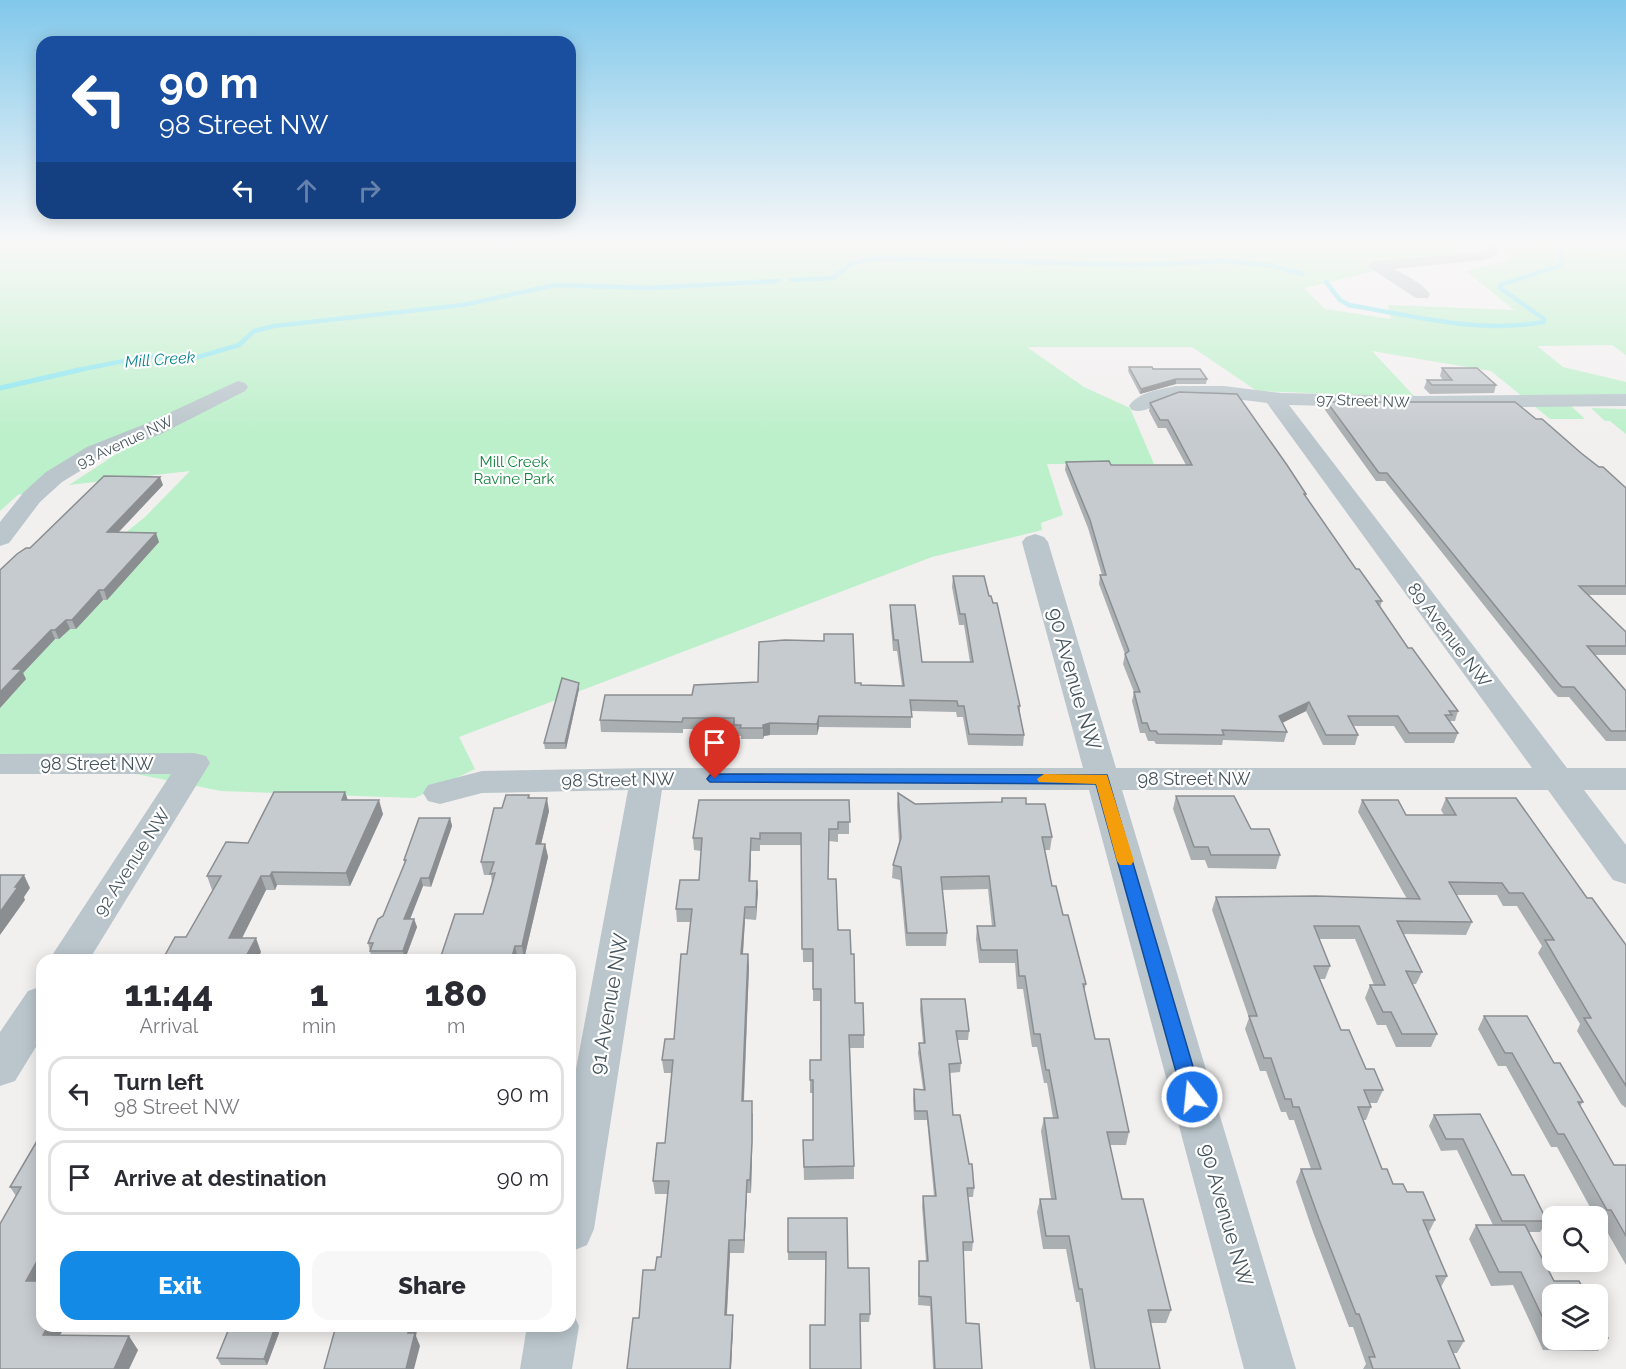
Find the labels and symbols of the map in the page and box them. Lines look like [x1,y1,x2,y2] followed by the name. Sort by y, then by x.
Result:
[124,348,196,371] water label: Mill Creek
[1316,390,1410,412] street label: 97 Street NW
[74,412,176,472] street label: 93 Avenue NW
[474,453,554,488] park label: Mill Creek Ravine Park
[1403,578,1496,691] street label: 89 Avenue NW
[1042,605,1107,753] street label: 90 Avenue NW
[689,717,740,779] pin
[40,753,154,774] street label: 98 Street NW
[561,768,675,791] street label: 98 Street NW
[1137,768,1251,789] street label: 98 Street NW
[89,804,174,920] street label: 92 Avenue NW
[584,931,633,1077] street label: 91 Avenue NW
[1160,1065,1224,1129] position arrow
[1194,1141,1259,1289] street label: 90 Avenue NW

